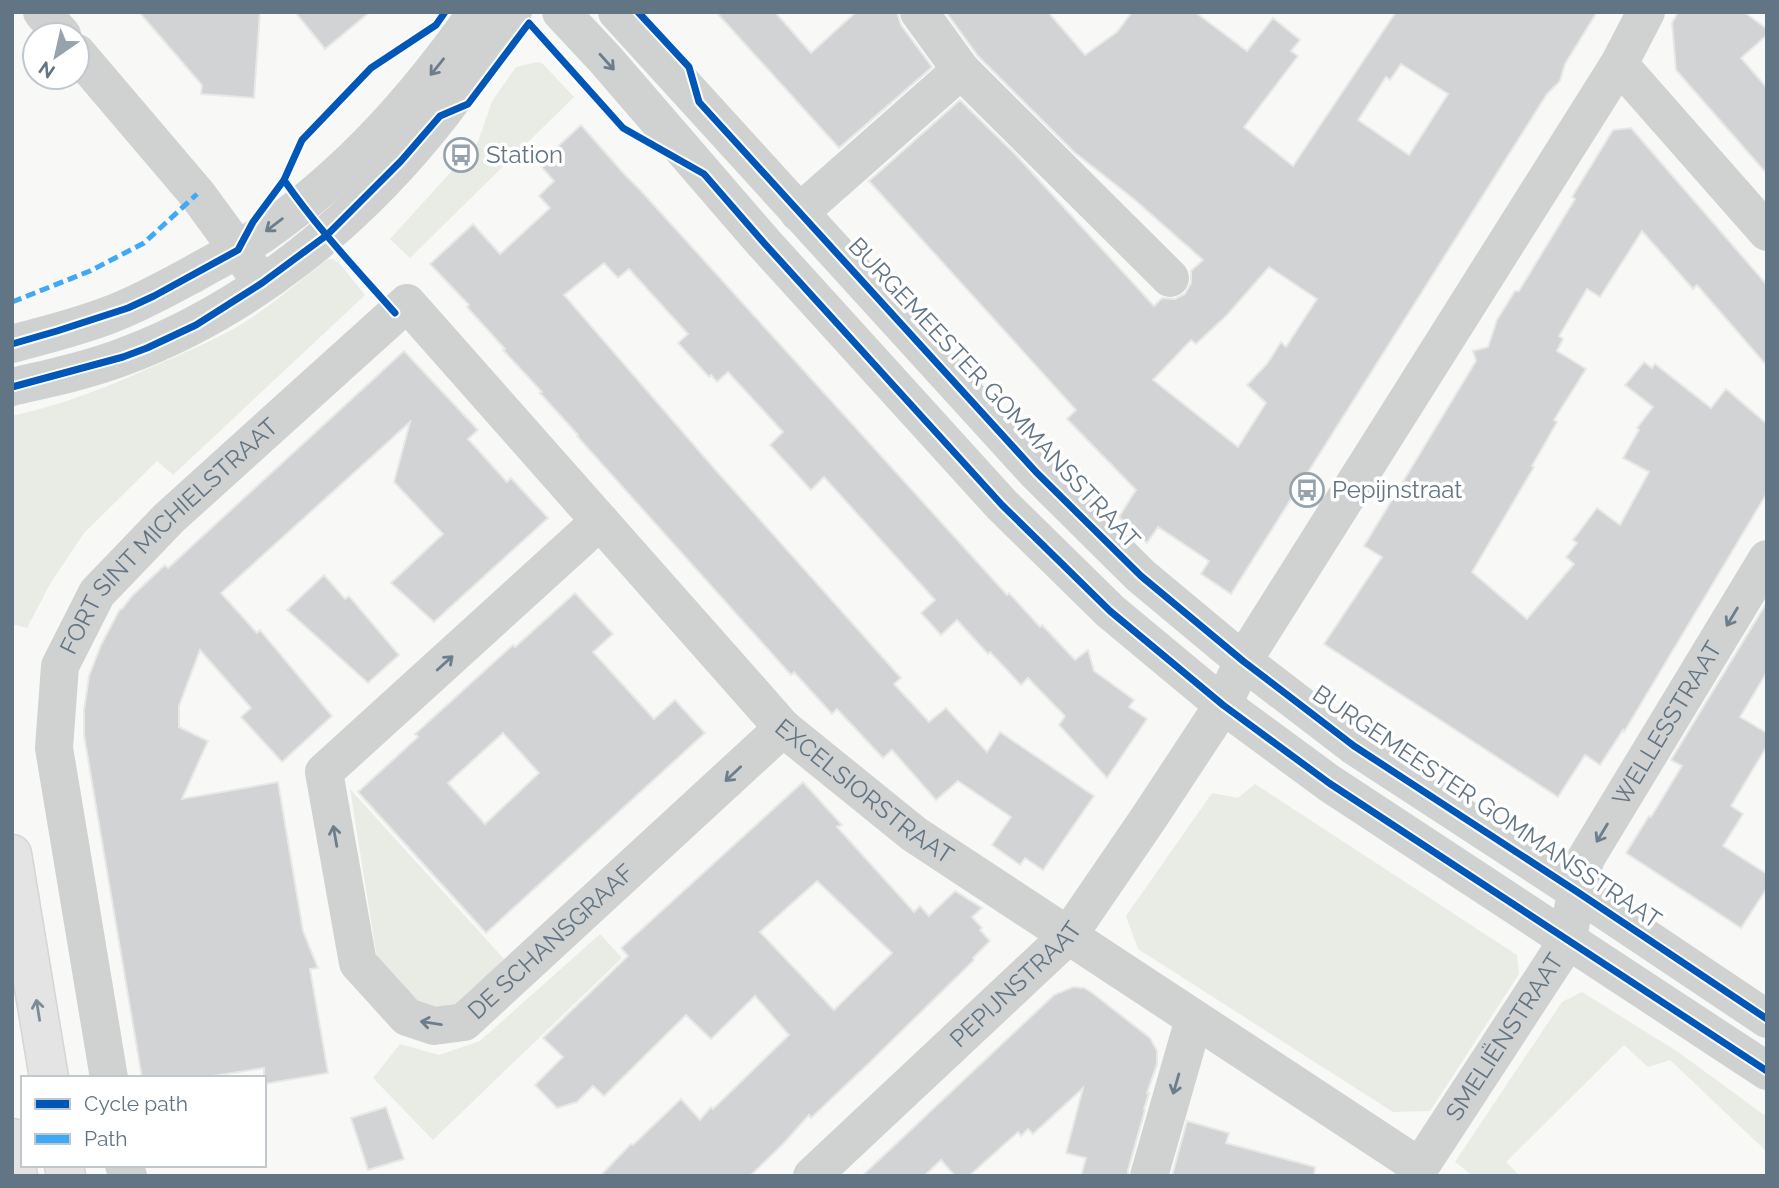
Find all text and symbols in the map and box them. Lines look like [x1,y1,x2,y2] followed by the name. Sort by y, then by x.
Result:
[21,21,91,91] north arrow
[599,53,615,71] one-way arrow
[34,57,59,83] text: N
[429,58,444,76] one-way arrow
[442,136,480,174] bus stop icon: Station
[486,140,563,169] place label: Station
[265,218,284,233] one-way arrow
[843,231,1146,554] street label: BURGEMEESTER GOMMANSSTRAAT
[53,412,284,659] street label: FORT SINT MICHIELSTRAAT
[1288,471,1326,509] bus stop icon: Pepijnstraat
[1332,475,1462,504] place label: Pepijnstraat
[1724,607,1738,627] one-way arrow
[1606,636,1728,811] street label: WELLESSTRAAT
[436,654,453,671] one-way arrow
[1307,679,1667,935] street label: BURGEMEESTER GOMMANSSTRAAT
[769,713,959,870] street label: EXCELSIORSTRAAT
[725,766,742,783] one-way arrow
[1594,822,1608,842] one-way arrow
[328,825,341,848] one-way arrow
[462,858,640,1025] street label: DE SCHANSGRAAF
[944,915,1088,1053] street label: PEPIJNSTRAAT
[1439,947,1570,1126] street label: SMELIËNSTRAAT
[31,1000,44,1022] one-way arrow
[420,1016,443,1029] one-way arrow
[1168,1073,1181,1095] one-way arrow
[21,1076,266,1167] legend
[84,1091,188,1116] text: Cycle path
[84,1126,128,1151] text: Path

